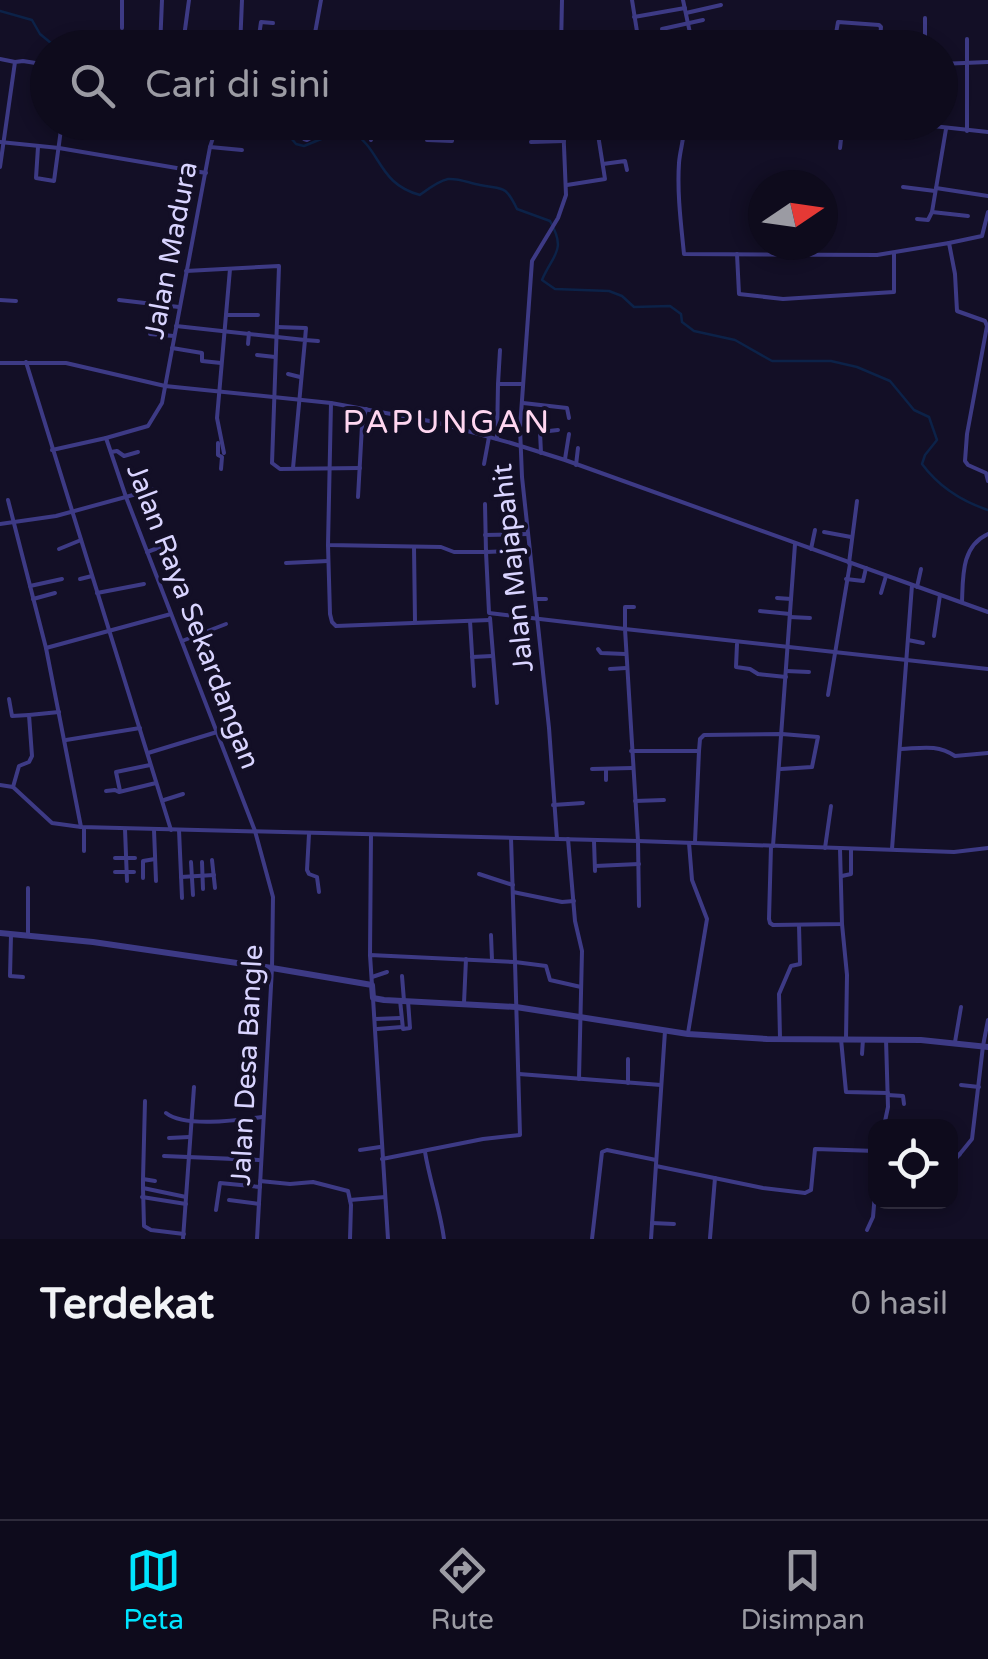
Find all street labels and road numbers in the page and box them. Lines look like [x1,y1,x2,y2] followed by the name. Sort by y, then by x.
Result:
[137,159,205,342] street label: Jalan Madura
[119,459,267,774] street label: Jalan Raya Sekardangan
[485,462,541,674] street label: Jalan Majapahit
[224,944,270,1186] street label: Jalan Desa Bangle

